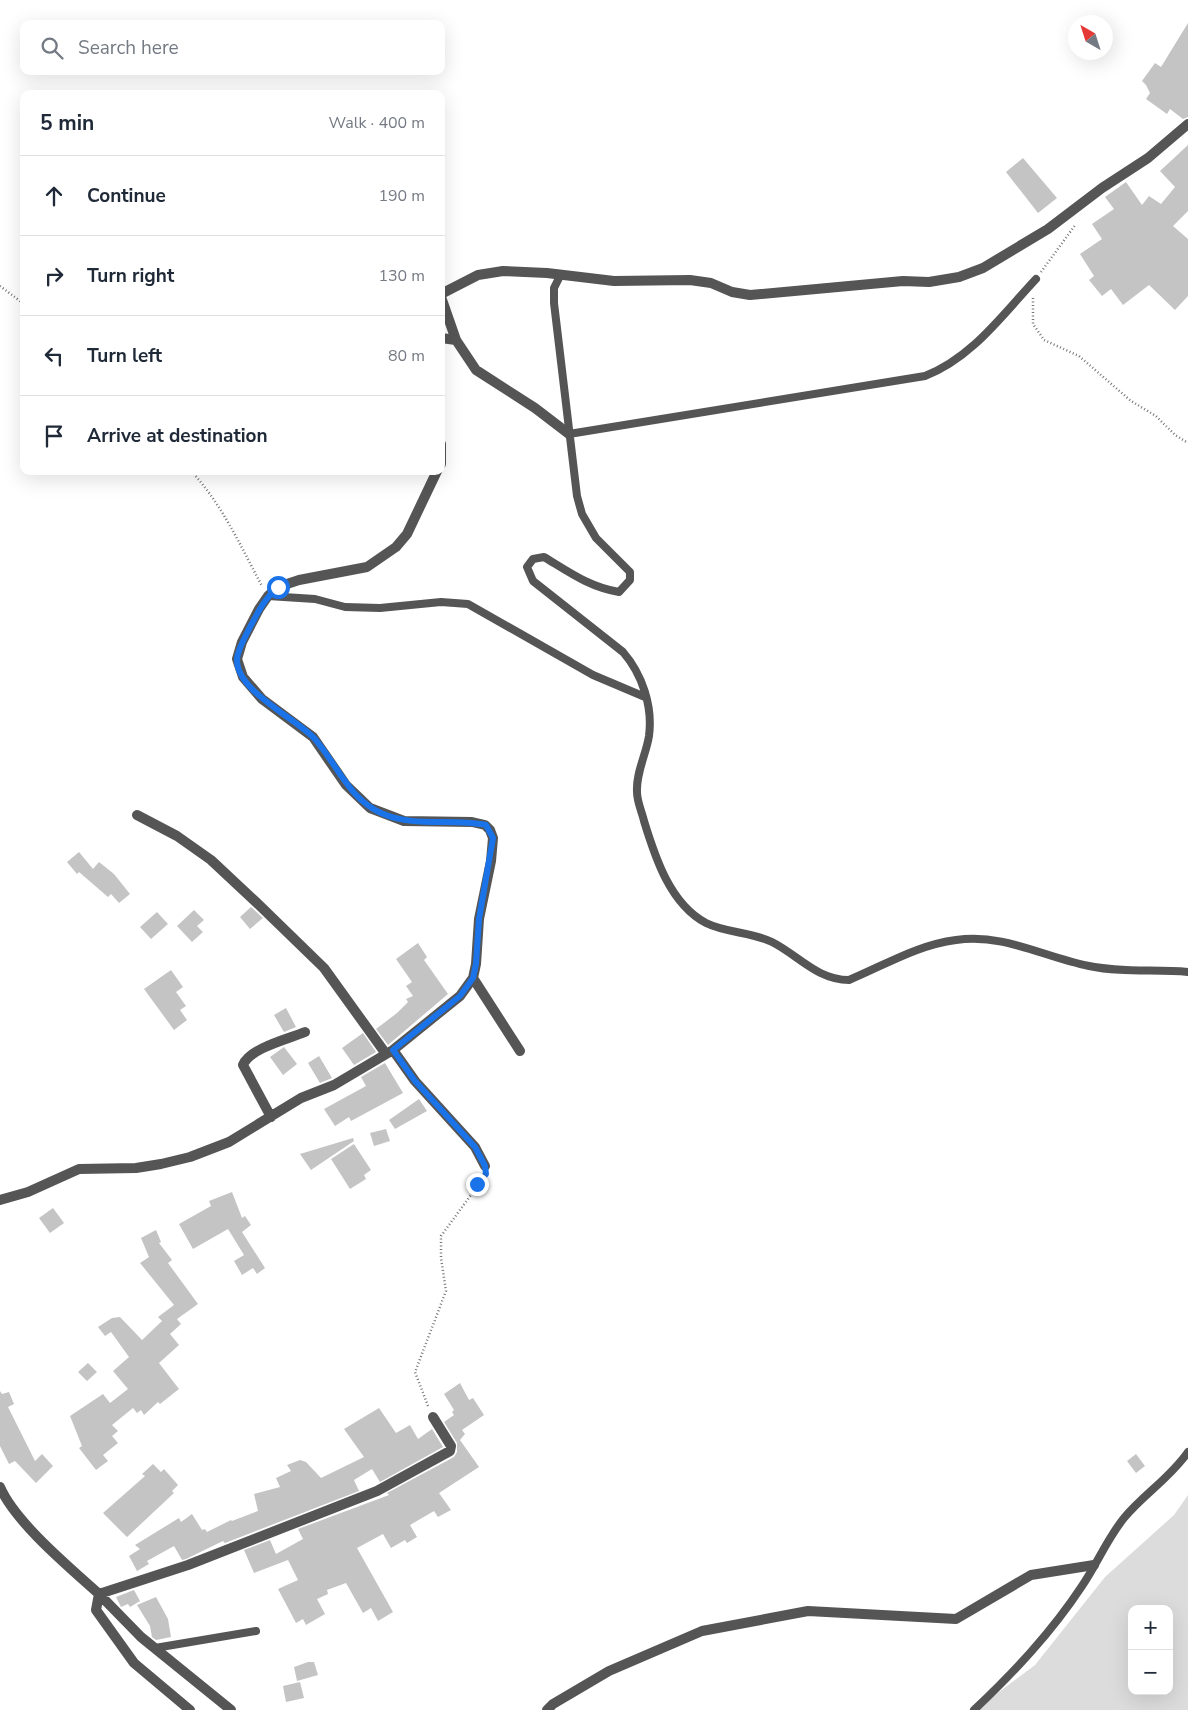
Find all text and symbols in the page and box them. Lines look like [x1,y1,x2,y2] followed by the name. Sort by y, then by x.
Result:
[1068,15,1113,60] north arrow
[20,20,445,75] search box
[38,34,66,62] icon: search
[78,35,179,61] text: Search here
[40,109,94,137] text: 5 min
[329,112,425,134] text: Walk · 400 m
[40,182,68,210] icon: ahead
[87,183,166,209] text: Continue
[378,185,425,207] text: 190 m
[40,262,68,290] icon: right
[87,263,174,289] text: Turn right
[378,265,425,287] text: 130 m
[40,342,68,370] icon: left
[87,343,162,369] text: Turn left
[388,345,425,367] text: 80 m
[40,422,68,450] icon: arrive
[87,423,268,449] text: Arrive at destination
[267,576,290,599] route start
[466,1173,489,1196] route end
[1128,1605,1173,1695] map controls
[1128,1605,1173,1650] button: +
[1128,1650,1173,1695] button: −

